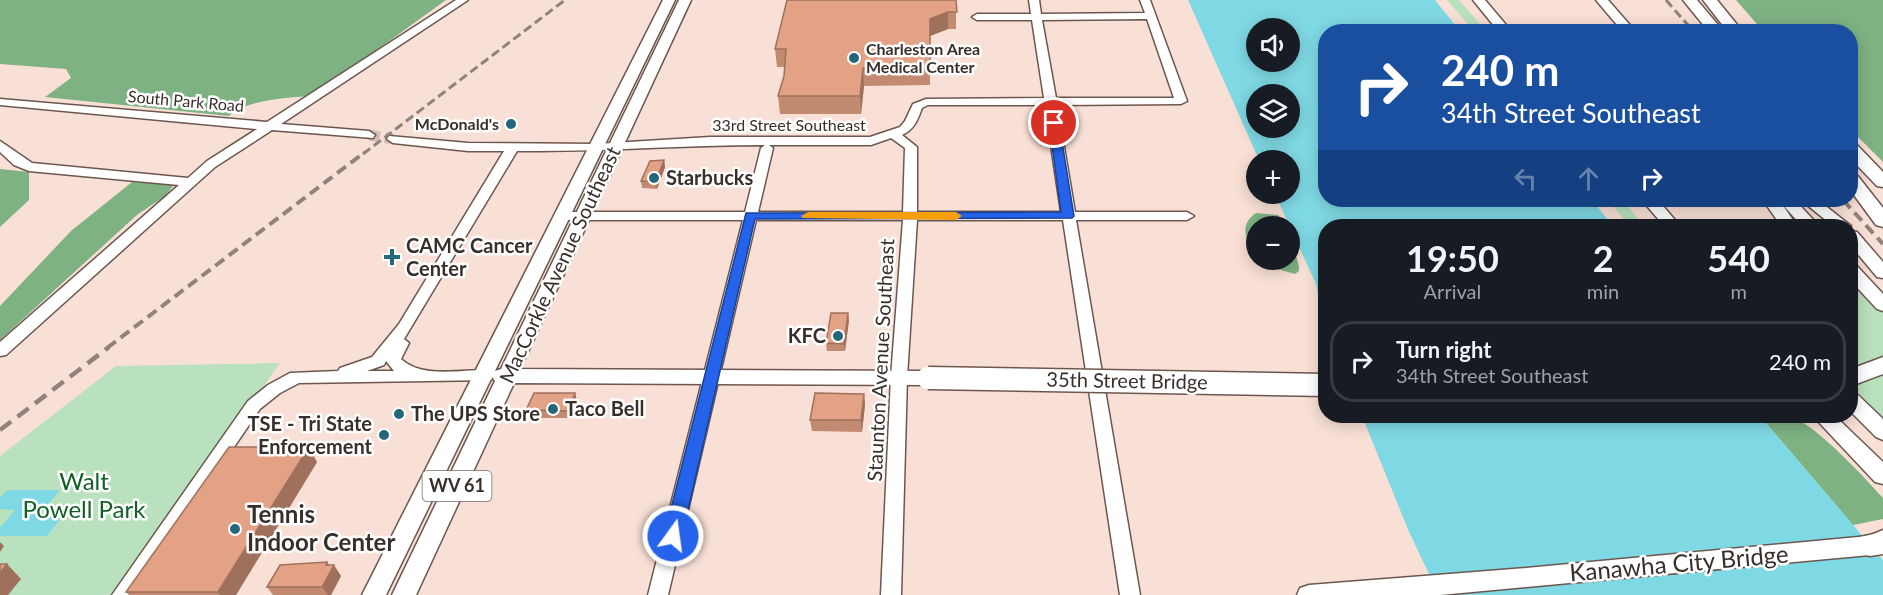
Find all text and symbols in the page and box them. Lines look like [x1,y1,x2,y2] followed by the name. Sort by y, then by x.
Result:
[1246,18,1300,270] map controls
[1246,18,1300,72] button: sound
[866,39,980,76] place label: Charleston Area Medical Center
[1441,45,1559,95] text: 240 m
[1342,48,1420,126] icon: right
[847,51,861,65] marker: Charleston Area Medical Center
[1246,84,1300,138] button: layers
[127,86,245,115] street label: South Park Road
[1441,96,1701,129] text: 34th Street Southeast
[1028,97,1079,148] pin
[1037,106,1070,139] icon: arrive
[415,114,499,133] place label: McDonald's
[712,115,866,134] street label: 33rd Street Southeast
[504,117,518,131] marker: McDonald's
[494,142,625,387] street label: MacCorkle Avenue Southeast
[1246,150,1300,204] button: +
[1509,162,1542,195] icon: left
[1572,162,1605,195] icon: ahead
[1635,162,1668,195] icon: right
[666,165,754,189] place label: Starbucks
[647,171,661,185] marker: Starbucks
[1246,216,1300,270] button: −
[406,233,533,280] place label: CAMC Cancer Center
[1406,236,1499,280] text: 19:50
[1593,236,1614,280] text: 2
[1707,236,1770,280] text: 540
[862,238,898,482] street label: Staunton Avenue Southeast
[383,248,401,266] marker: CAMC Cancer Center
[1424,279,1481,303] text: Arrival
[1587,279,1619,303] text: min
[1730,279,1747,303] text: m
[788,323,826,347] place label: KFC
[831,329,845,343] marker: KFC
[1396,336,1491,363] text: Turn right
[1345,345,1378,378] icon: right
[1769,348,1831,375] text: 240 m
[1396,363,1588,387] text: 34th Street Southeast
[1046,367,1208,393] street label: 35th Street Bridge
[565,396,644,420] place label: Taco Bell
[411,401,540,425] place label: The UPS Store
[546,402,560,416] marker: Taco Bell
[392,407,406,421] marker: The UPS Store
[248,411,373,458] place label: TSE - Tri State Enforcement
[377,428,391,442] marker: TSE - Tri State Enforcement
[23,466,146,523] park label: Walt Powell Park
[422,471,492,501] road number: WV 61
[247,499,395,556] place label: Tennis Indoor Center
[641,504,705,568] position arrow
[228,522,242,536] marker: Tennis Indoor Center
[1568,538,1790,587] street label: Kanawha City Bridge

